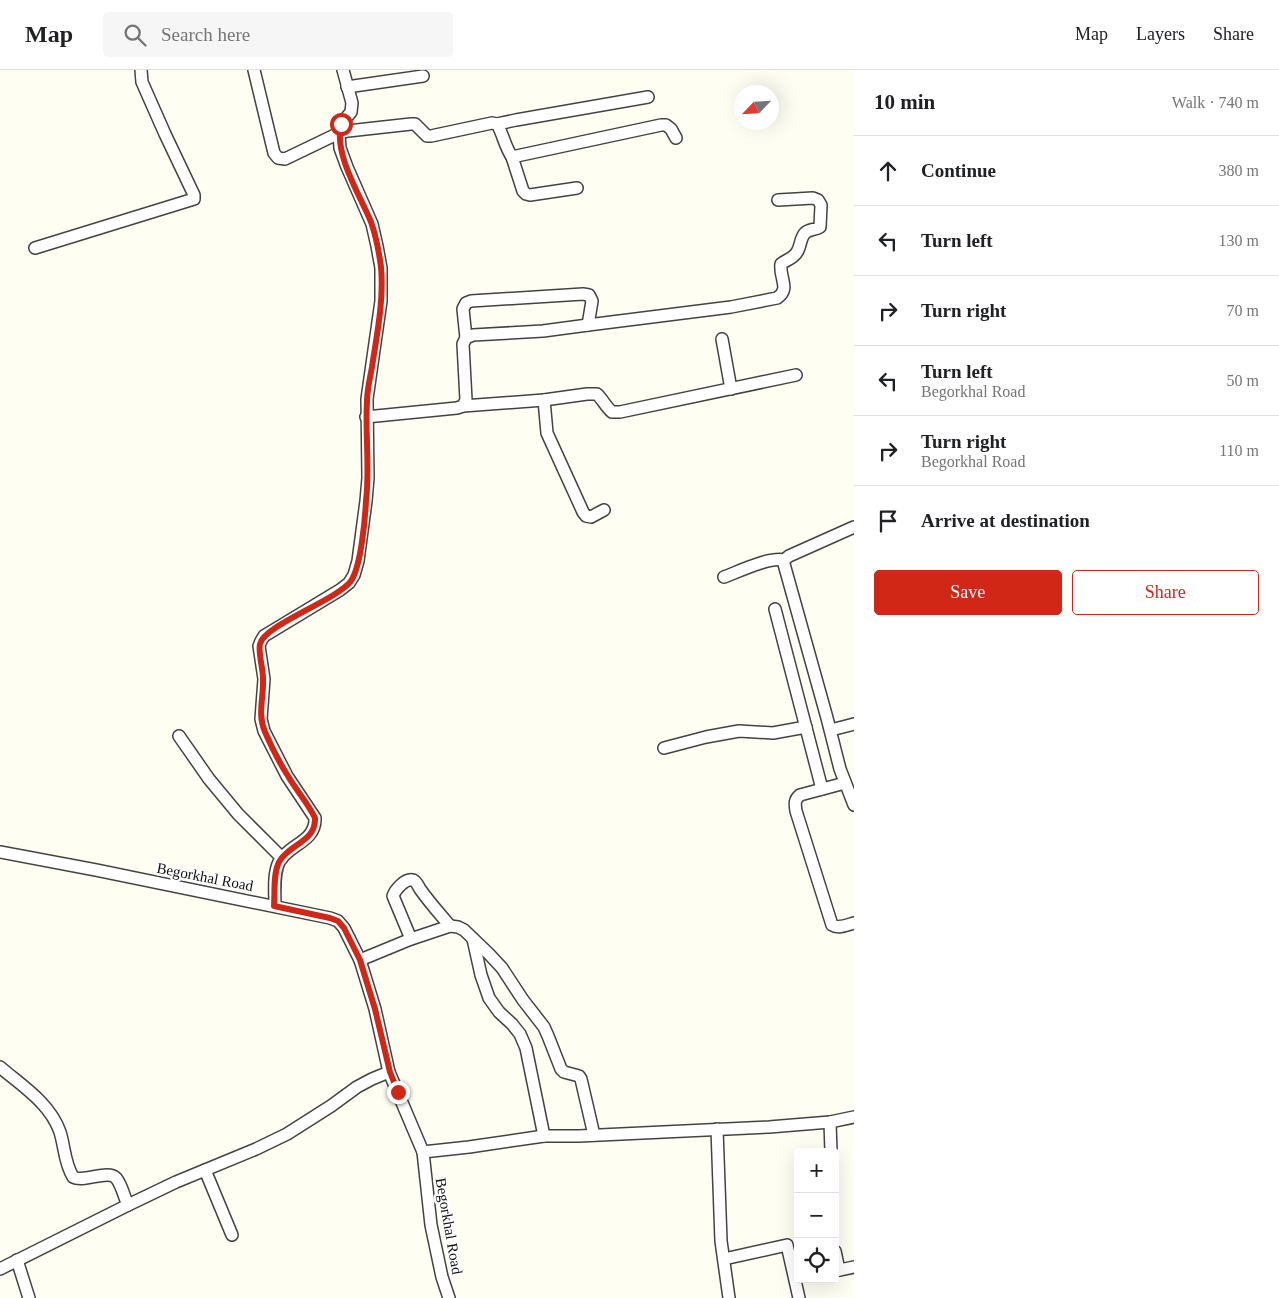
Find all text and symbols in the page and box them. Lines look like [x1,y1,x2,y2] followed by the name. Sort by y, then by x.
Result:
[103,12,453,57] search box
[25,21,73,47] text: Map
[121,21,149,49] icon: search
[161,24,250,45] text: Search here
[1075,24,1108,44] text: Map
[1136,24,1185,44] text: Layers
[1213,24,1254,44] text: Share
[734,85,779,130] north arrow
[874,90,935,114] text: 10 min
[1172,94,1259,111] text: Walk · 740 m
[330,113,353,136] route start
[874,157,902,185] icon: ahead
[921,160,996,181] text: Continue
[1219,162,1259,179] text: 380 m
[874,227,902,255] icon: left
[921,230,993,251] text: Turn left
[1219,232,1259,249] text: 130 m
[874,297,902,325] icon: right
[921,300,1006,321] text: Turn right
[1227,302,1259,319] text: 70 m
[921,361,993,382] text: Turn left
[874,367,902,395] icon: left
[1227,372,1259,389] text: 50 m
[921,383,1025,400] text: Begorkhal Road
[921,431,1006,452] text: Turn right
[874,437,902,465] icon: right
[1219,442,1259,459] text: 110 m
[921,453,1025,470] text: Begorkhal Road
[874,507,902,535] icon: arrive
[921,510,1090,531] text: Arrive at destination
[874,570,1062,615] button: Save
[1072,570,1259,615] button: Share
[155,860,255,894] street label: Begorkhal Road
[387,1081,410,1104] route end
[794,1148,839,1283] map controls
[794,1148,839,1193] button: +
[433,1176,465,1276] street label: Begorkhal Road
[794,1193,839,1238] button: −
[794,1238,839,1283] button: locate

